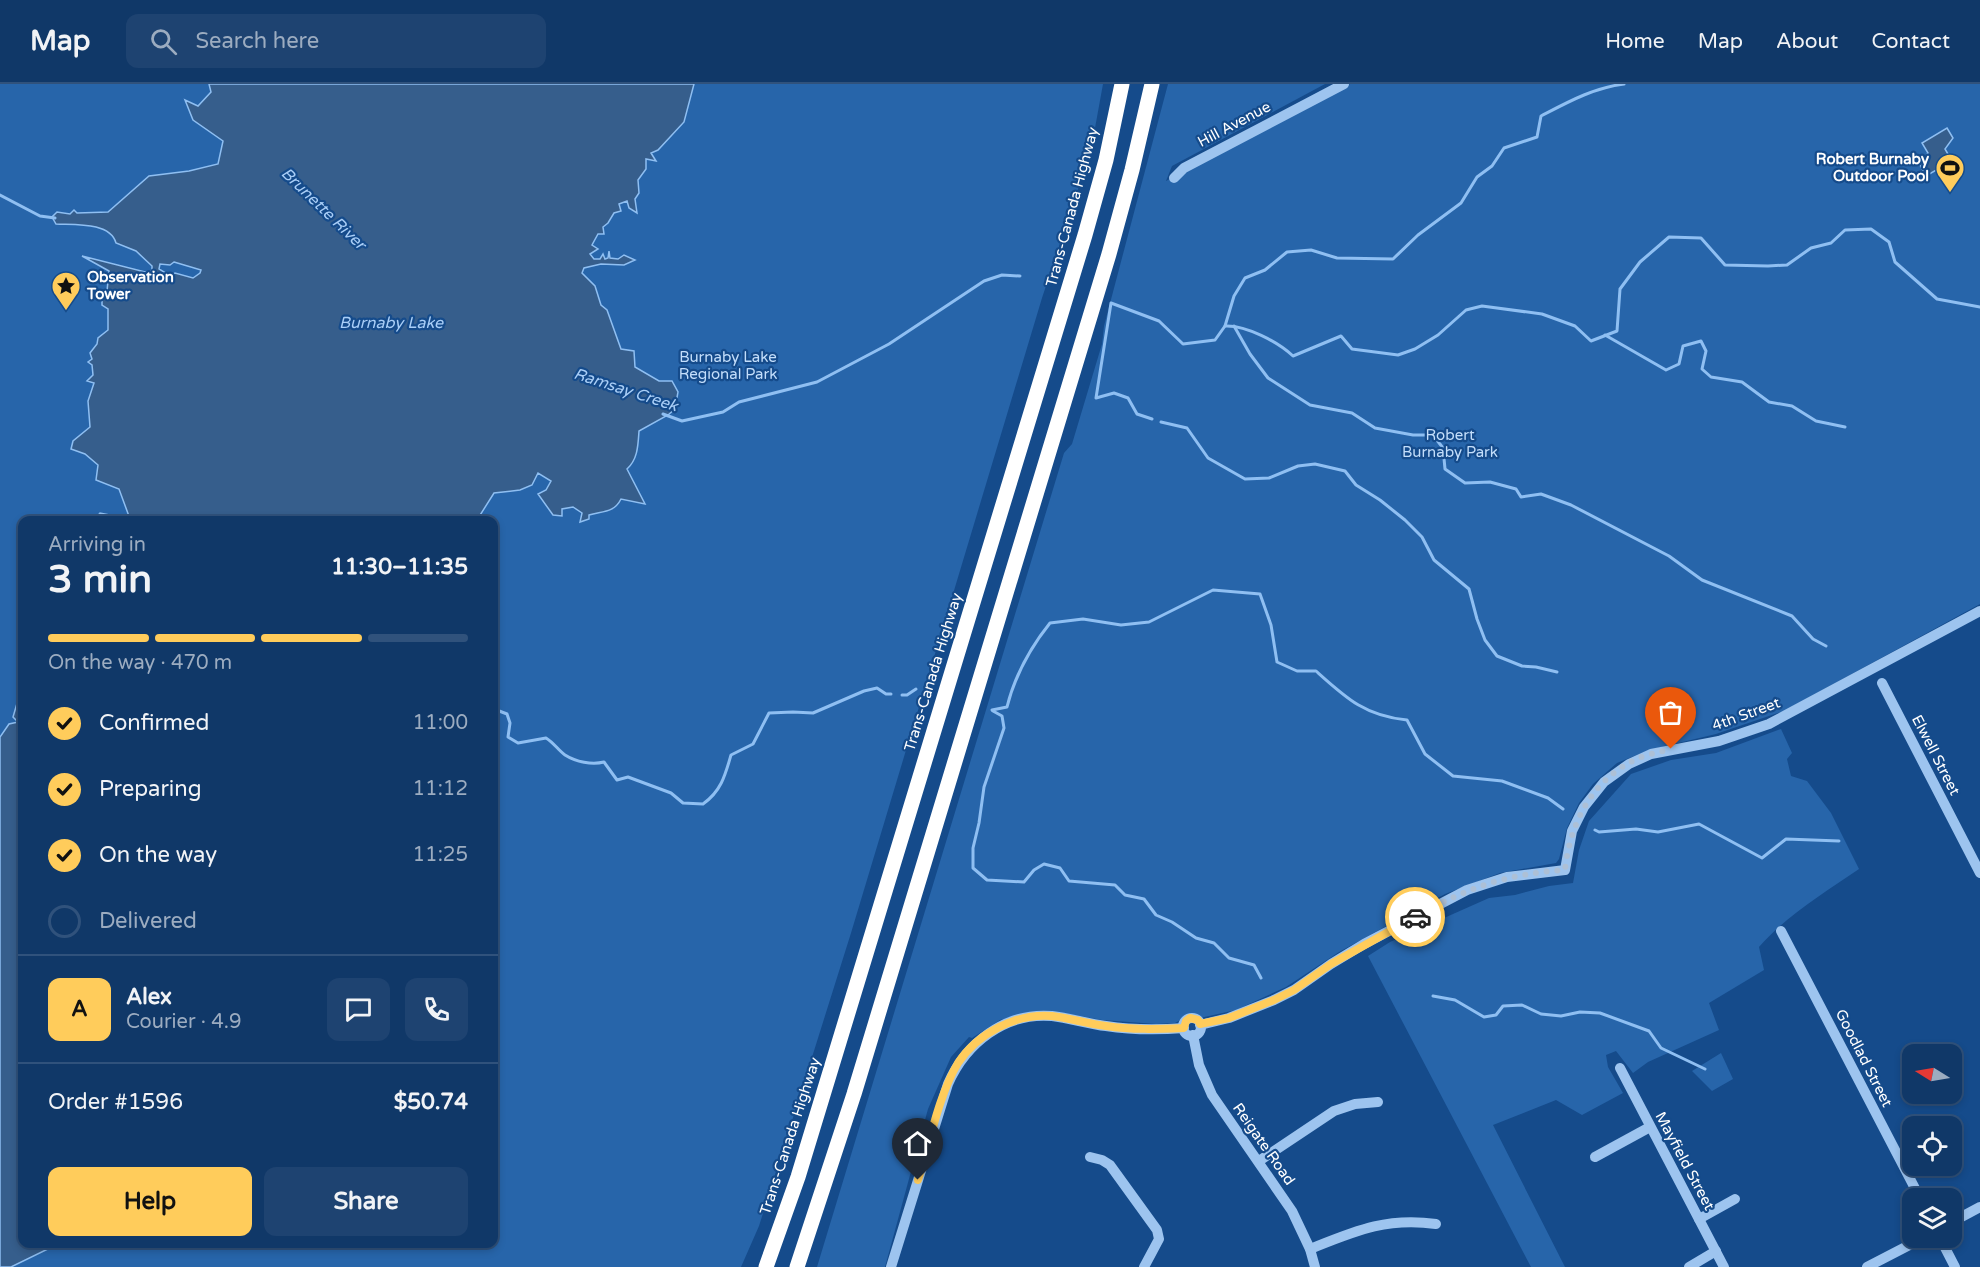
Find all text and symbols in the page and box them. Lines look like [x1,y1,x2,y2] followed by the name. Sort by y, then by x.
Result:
[126,14,546,68] search box
[30,24,90,58] text: Map
[147,25,180,58] icon: search
[195,28,319,54] text: Search here
[1605,29,1665,54] text: Home
[1698,29,1743,54] text: Map
[1776,29,1838,54] text: About
[1871,29,1950,54] text: Contact
[1194,97,1274,151] street label: Hill Avenue
[1042,125,1102,289] street label: Trans-Canada Highway
[1816,150,1929,185] place label: Robert Burnaby Outdoor Pool
[1934,152,1966,194] sports icon: Robert Burnaby Outdoor Pool
[277,163,371,255] water label: Brunette River
[86,268,174,303] place label: Observation Tower
[50,270,82,312] place icon: Observation Tower
[339,313,444,333] water label: Burnaby Lake
[679,348,777,383] park label: Burnaby Lake Regional Park
[571,364,681,417] water label: Ramsay Creek
[1402,426,1498,461] park label: Robert Burnaby Park
[48,533,146,557] text: Arriving in
[331,554,468,580] text: 11:30–11:35
[48,556,152,603] text: 3 min
[900,591,966,753] street label: Trans-Canada Highway
[48,651,232,675] text: On the way · 470 m
[1645,687,1696,749] pin
[1710,693,1783,735] street label: 4th Street
[1654,696,1687,729] icon: bag
[48,707,81,740] icon: check
[99,710,209,736] text: Confirmed
[413,711,468,735] text: 11:00
[1908,712,1964,798] street label: Elwell Street
[48,773,81,806] icon: check
[99,776,202,802] text: Preparing
[413,777,468,801] text: 11:12
[48,839,81,872] icon: check
[99,842,217,868] text: On the way
[413,843,468,867] text: 11:25
[1385,887,1445,947] courier
[1399,901,1432,934] icon: car
[99,908,197,934] text: Delivered
[327,978,390,1041] button: chat
[405,978,468,1041] button: phone
[126,984,172,1010] text: Alex
[71,996,88,1022] text: A
[1832,1006,1897,1110] street label: Goodlad Street
[126,1010,241,1034] text: Courier · 4.9
[1902,1044,1962,1104] north arrow
[1902,1044,1962,1248] map controls
[756,1055,824,1217] street label: Trans-Canada Highway
[48,1089,183,1115] text: Order #1596
[394,1089,468,1115] text: $50.74
[1229,1099,1299,1189] street label: Reigate Road
[1652,1109,1719,1214] street label: Mayfield Street
[1902,1116,1962,1176] button: locate
[892,1118,943,1180] pin
[901,1127,934,1160] icon: home
[48,1167,252,1236] button: Help
[264,1167,468,1236] button: Share
[1902,1188,1962,1248] button: layers

